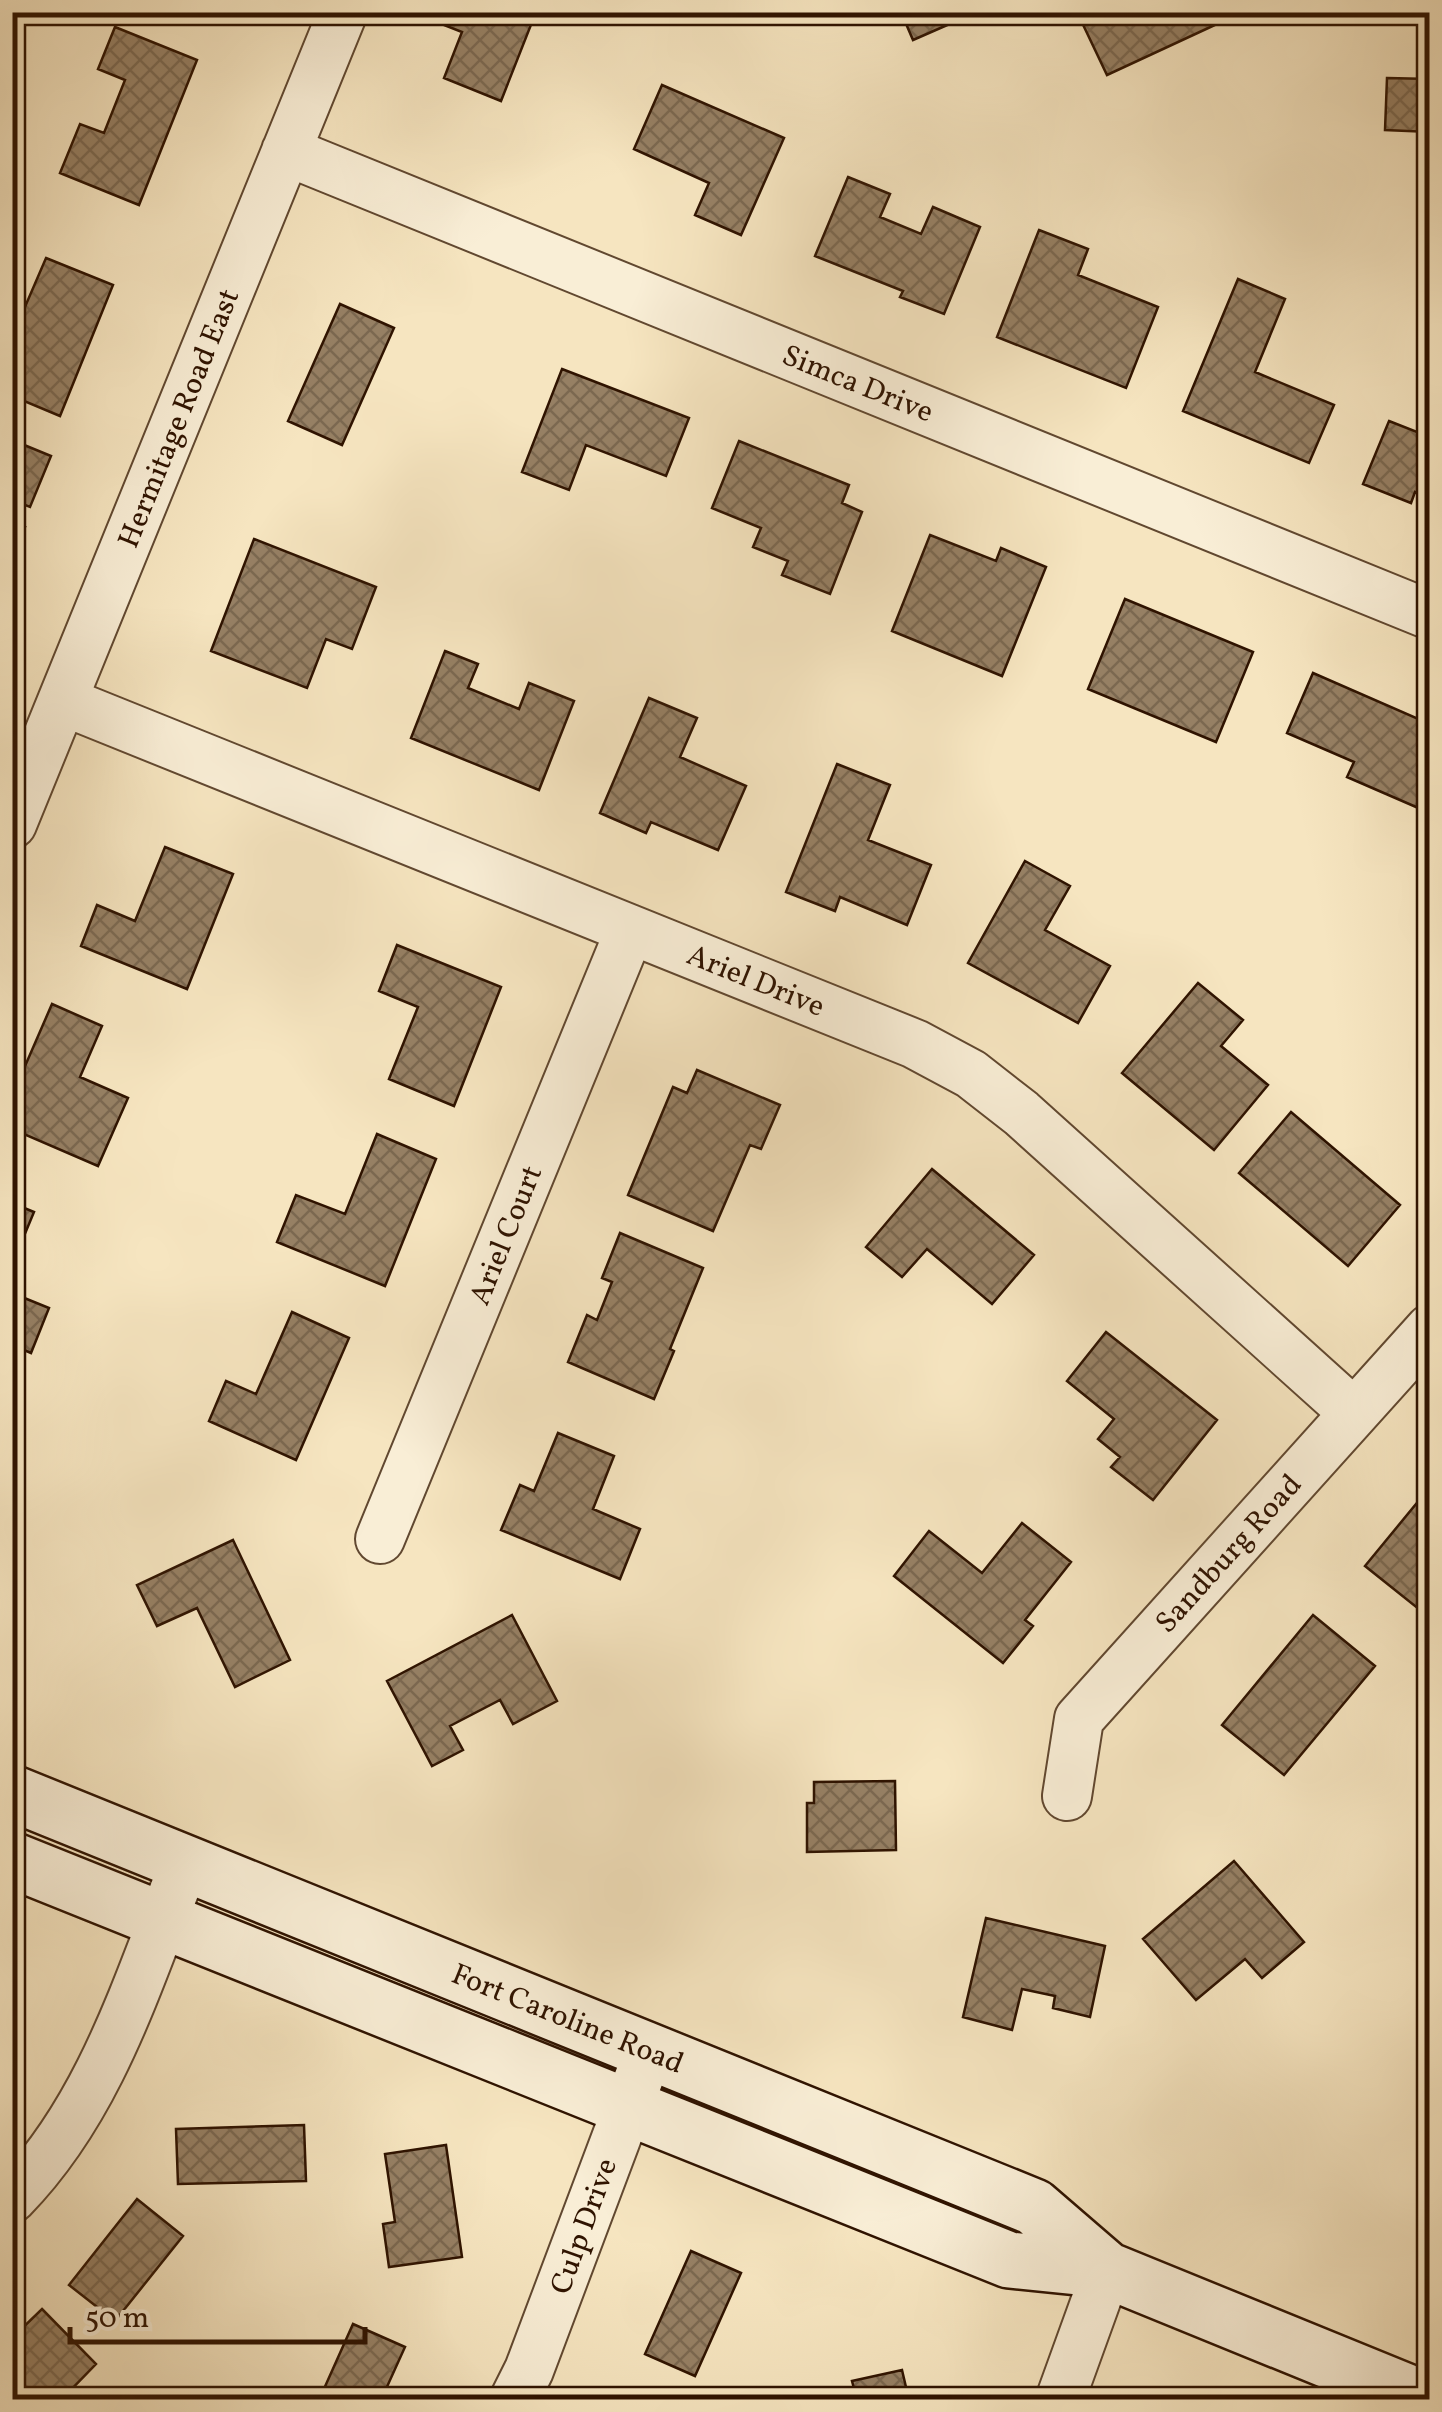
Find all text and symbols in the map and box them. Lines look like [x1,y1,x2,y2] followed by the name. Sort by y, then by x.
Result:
[109,283,251,555] street label: Hermitage Road East
[775,335,939,434] street label: Simca Drive
[680,935,830,1029] street label: Ariel Drive
[460,1160,554,1312] street label: Ariel Court
[1147,1465,1312,1643] street label: Sandburg Road
[445,1954,690,2086] street label: Fort Caroline Road
[541,2153,629,2301] street label: Culp Drive
[70,2282,365,2344] scale bar
[85,2298,149,2340] text: 50 m

